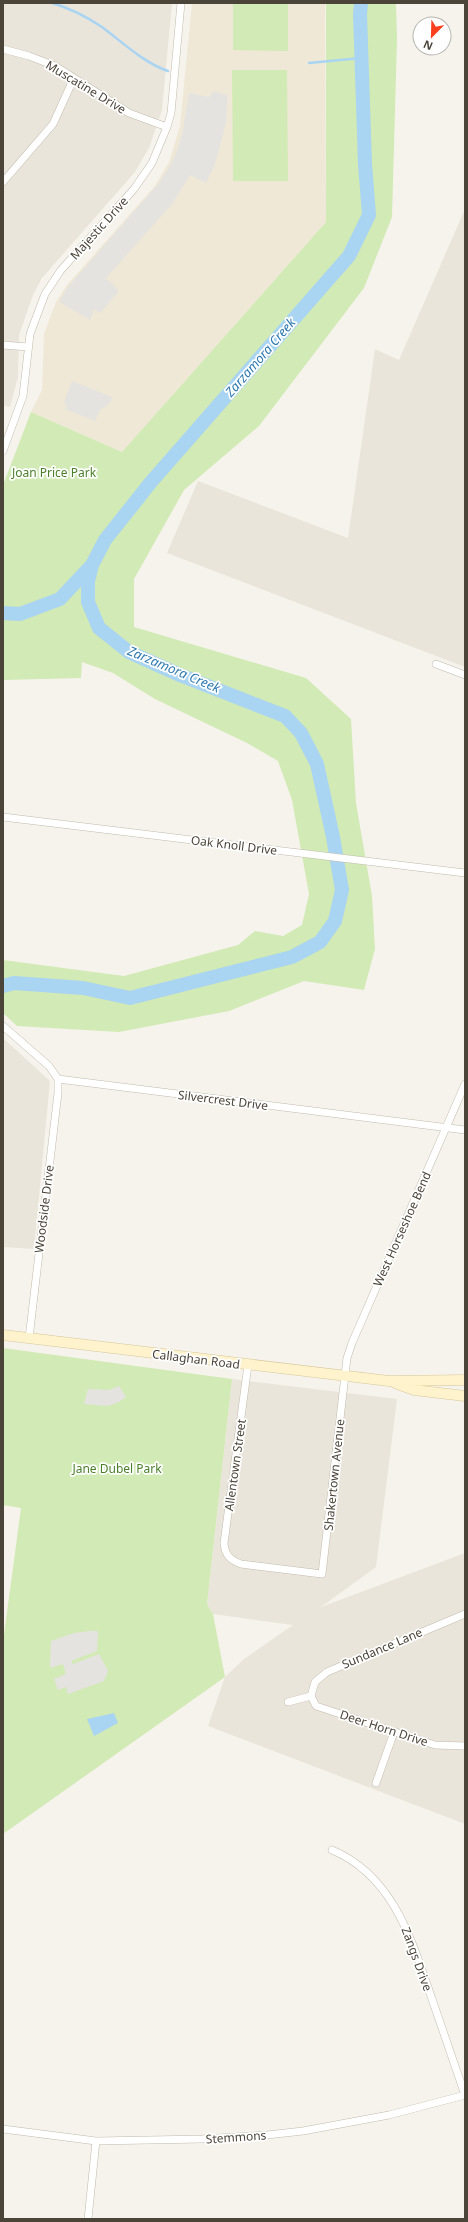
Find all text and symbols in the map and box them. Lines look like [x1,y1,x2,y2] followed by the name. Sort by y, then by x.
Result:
[412,16,452,56] north arrow
[421,37,435,54] text: N
[43,56,130,118] street label: Muscatine Drive
[66,193,132,263] street label: Majestic Drive
[220,313,300,401] water label: Zarzamora Creek
[11,464,97,481] park label: Joan Price Park
[124,641,224,697] water label: Zarzamora Creek
[190,831,278,859] street label: Oak Knoll Drive
[177,1086,269,1114] street label: Silvercrest Drive
[30,1164,58,1254] street label: Woodside Drive
[369,1169,435,1289] street label: West Horseshoe Bend
[151,1345,241,1373] street label: Callaghan Road
[220,1417,250,1512] street label: Allentown Street
[320,1418,348,1532] street label: Shakertown Avenue
[71,1460,162,1477] park label: Jane Dubel Park
[339,1623,425,1673] street label: Sundance Lane
[338,1706,430,1750] street label: Deer Horn Drive
[398,1925,437,1994] street label: Zangs Drive
[205,2126,267,2148] street label: Stemmons

